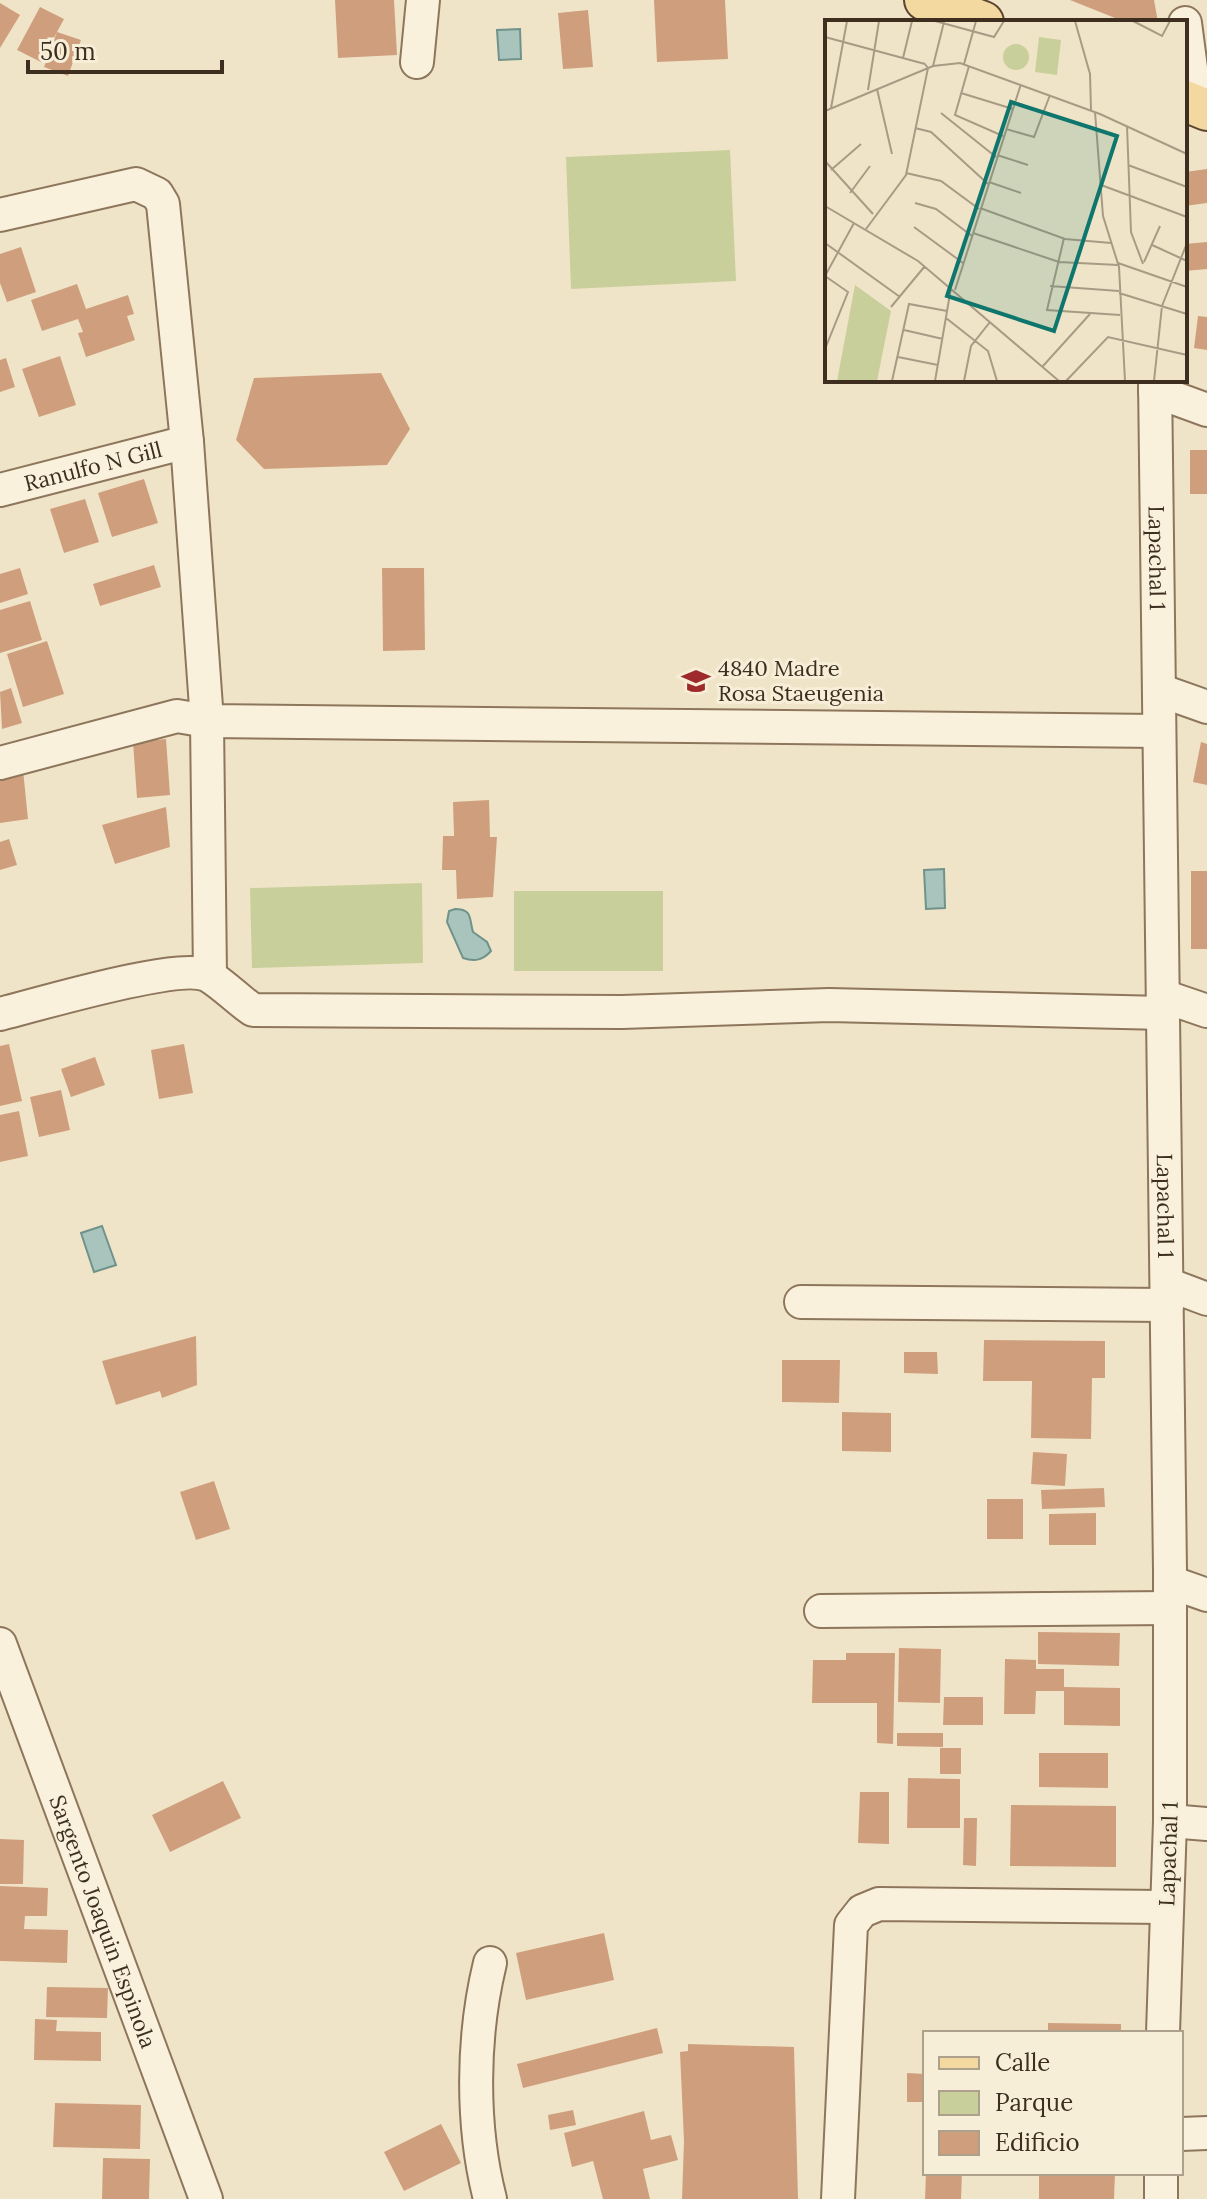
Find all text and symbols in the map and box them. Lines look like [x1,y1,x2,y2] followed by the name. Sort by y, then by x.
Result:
[825,20,1187,382] inset map
[28,24,222,74] scale bar
[40,36,96,67] text: 50 m
[21,435,165,497] street label: Ranulfo N Gill
[1143,505,1172,611] street label: Lapachal 1
[718,654,884,707] place label: 4840 Madre Rosa Staeugenia
[681,666,711,696] school or university icon: 4840 Madre Rosa Staeugenia
[1151,1153,1180,1259] street label: Lapachal 1
[43,1791,163,2052] street label: Sargento Joaquin Espinola
[1152,1801,1184,1907] street label: Lapachal 1
[923,2031,1183,2175] legend
[995,2047,1050,2078] text: Calle
[995,2087,1073,2118] text: Parque
[995,2127,1080,2158] text: Edificio

